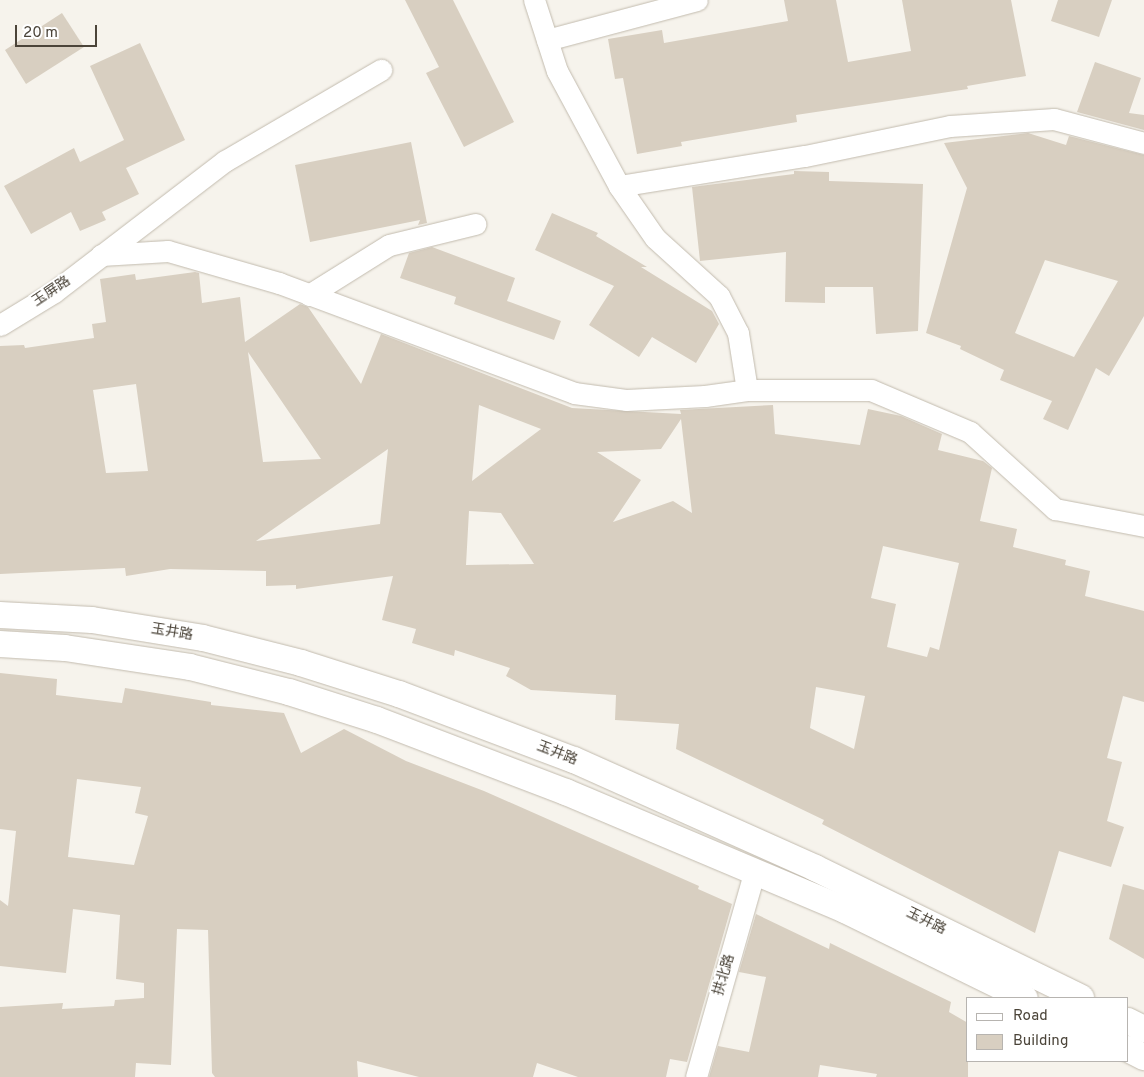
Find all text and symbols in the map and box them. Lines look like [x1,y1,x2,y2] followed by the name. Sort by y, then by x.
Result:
[18,15,100,47] scale bar
[23,24,58,43] text: 20 m
[30,273,74,311] street label: 玉屏路
[150,621,194,645] street label: 玉井路
[534,739,580,769] street label: 玉井路
[903,905,949,939] street label: 玉井路
[711,952,739,998] street label: 拱北路
[966,997,1129,1062] legend
[1013,1007,1048,1026] text: Road
[1013,1032,1068,1051] text: Building

